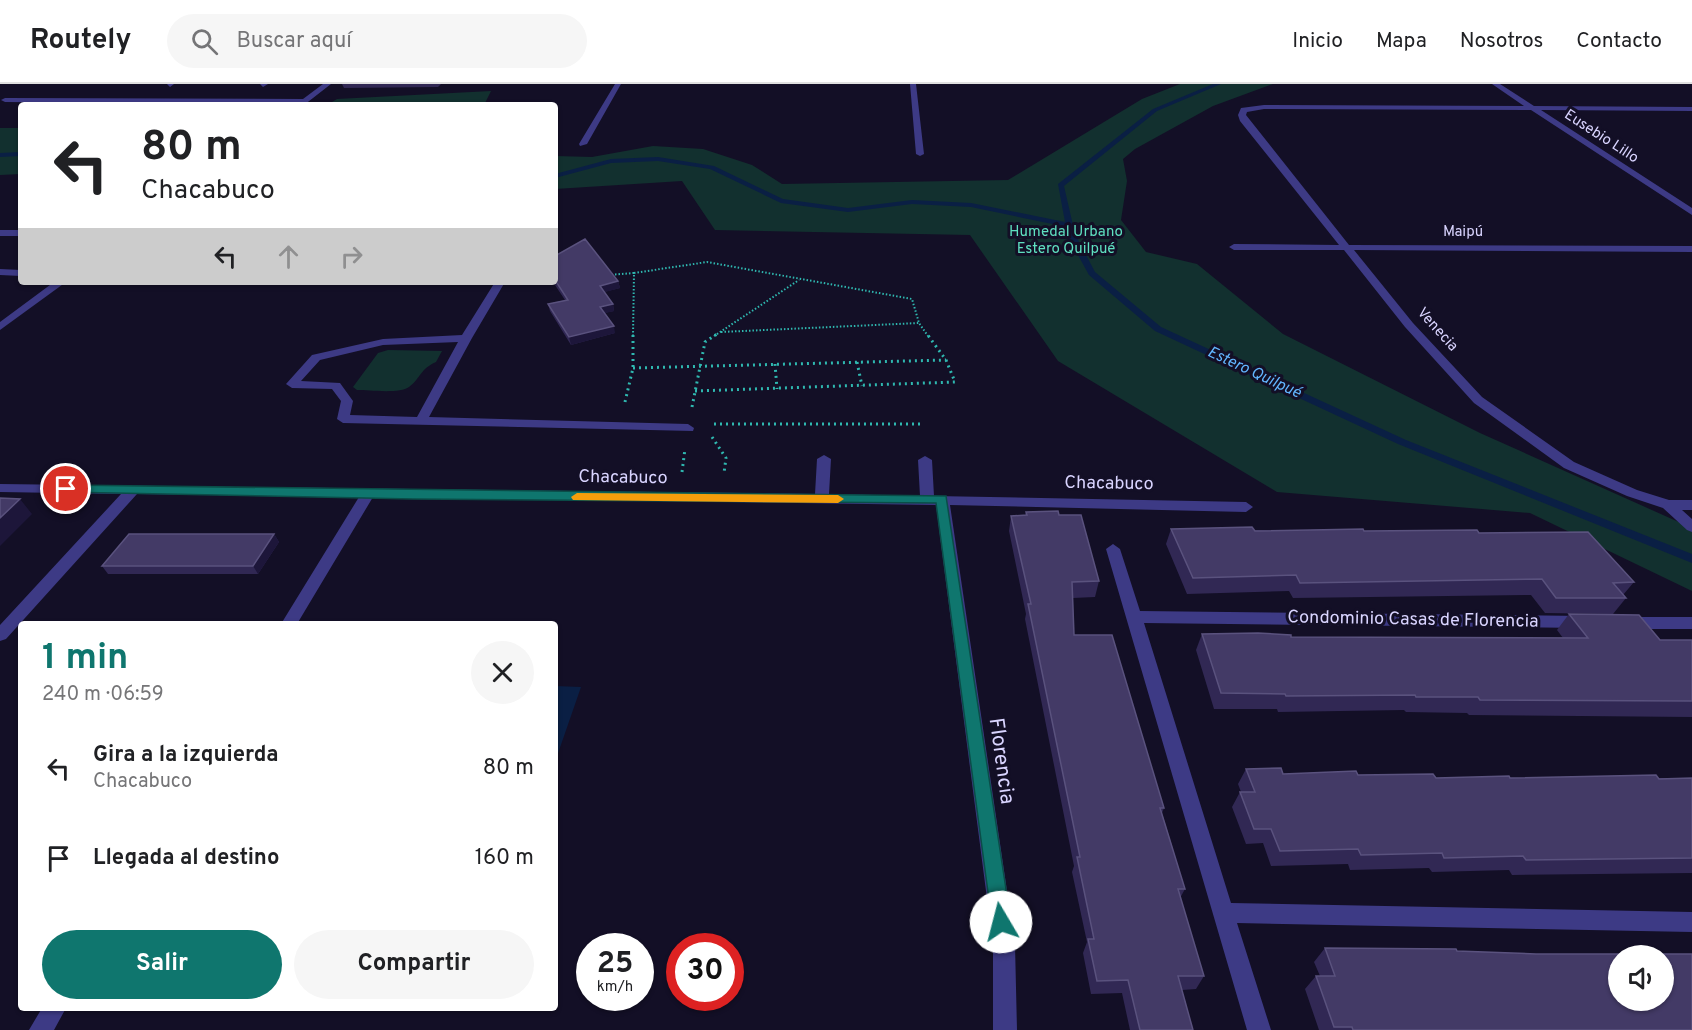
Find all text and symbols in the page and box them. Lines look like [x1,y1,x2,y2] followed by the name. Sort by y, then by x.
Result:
[167,14,587,68] search box
[30,23,131,59] text: Routely
[188,25,221,58] icon: search
[236,28,352,55] text: Buscar aquí
[1292,28,1343,55] text: Inicio
[1376,28,1427,55] text: Mapa
[1460,28,1543,55] text: Nosotros
[1576,28,1662,55] text: Contacto
[1560,106,1642,168] street label: Eusebio Lillo
[141,122,242,175] text: 80 m
[42,126,120,204] icon: left
[141,174,275,208] text: Chacabuco
[1009,223,1123,259] park label: Humedal Urbano Estero Quilpué
[1443,223,1483,242] street label: Maipú
[209,240,242,273] icon: left
[272,240,305,273] icon: ahead
[335,240,368,273] icon: right
[1412,304,1462,356] street label: Venecia
[1204,343,1306,404] water label: Estero Quilpué
[40,463,91,514] pin
[578,466,668,490] street label: Chacabuco
[49,472,82,505] icon: arrive
[1064,472,1154,496] street label: Chacabuco
[1287,606,1539,634] street label: Condominio Casas de Florencia
[42,636,128,682] text: 1 min
[471,641,534,704] button: close
[42,682,164,708] text: 240 m · 06:59
[982,716,1020,806] street label: Florencia
[93,742,279,769] text: Gira a la izquierda
[42,752,75,785] icon: left
[483,755,534,782] text: 80 m
[93,769,192,795] text: Chacabuco
[42,842,75,875] icon: arrive
[93,845,279,872] text: Llegada al destino
[475,845,534,872] text: 160 m
[969,890,1033,954] position arrow
[42,930,282,999] button: Salir
[294,930,534,999] button: Compartir
[666,933,744,1011] speed limit sign: 30
[1608,945,1674,1011] map controls
[1608,945,1674,1011] button: sound
[597,946,633,983] text: 25
[597,978,633,997] text: km/h

